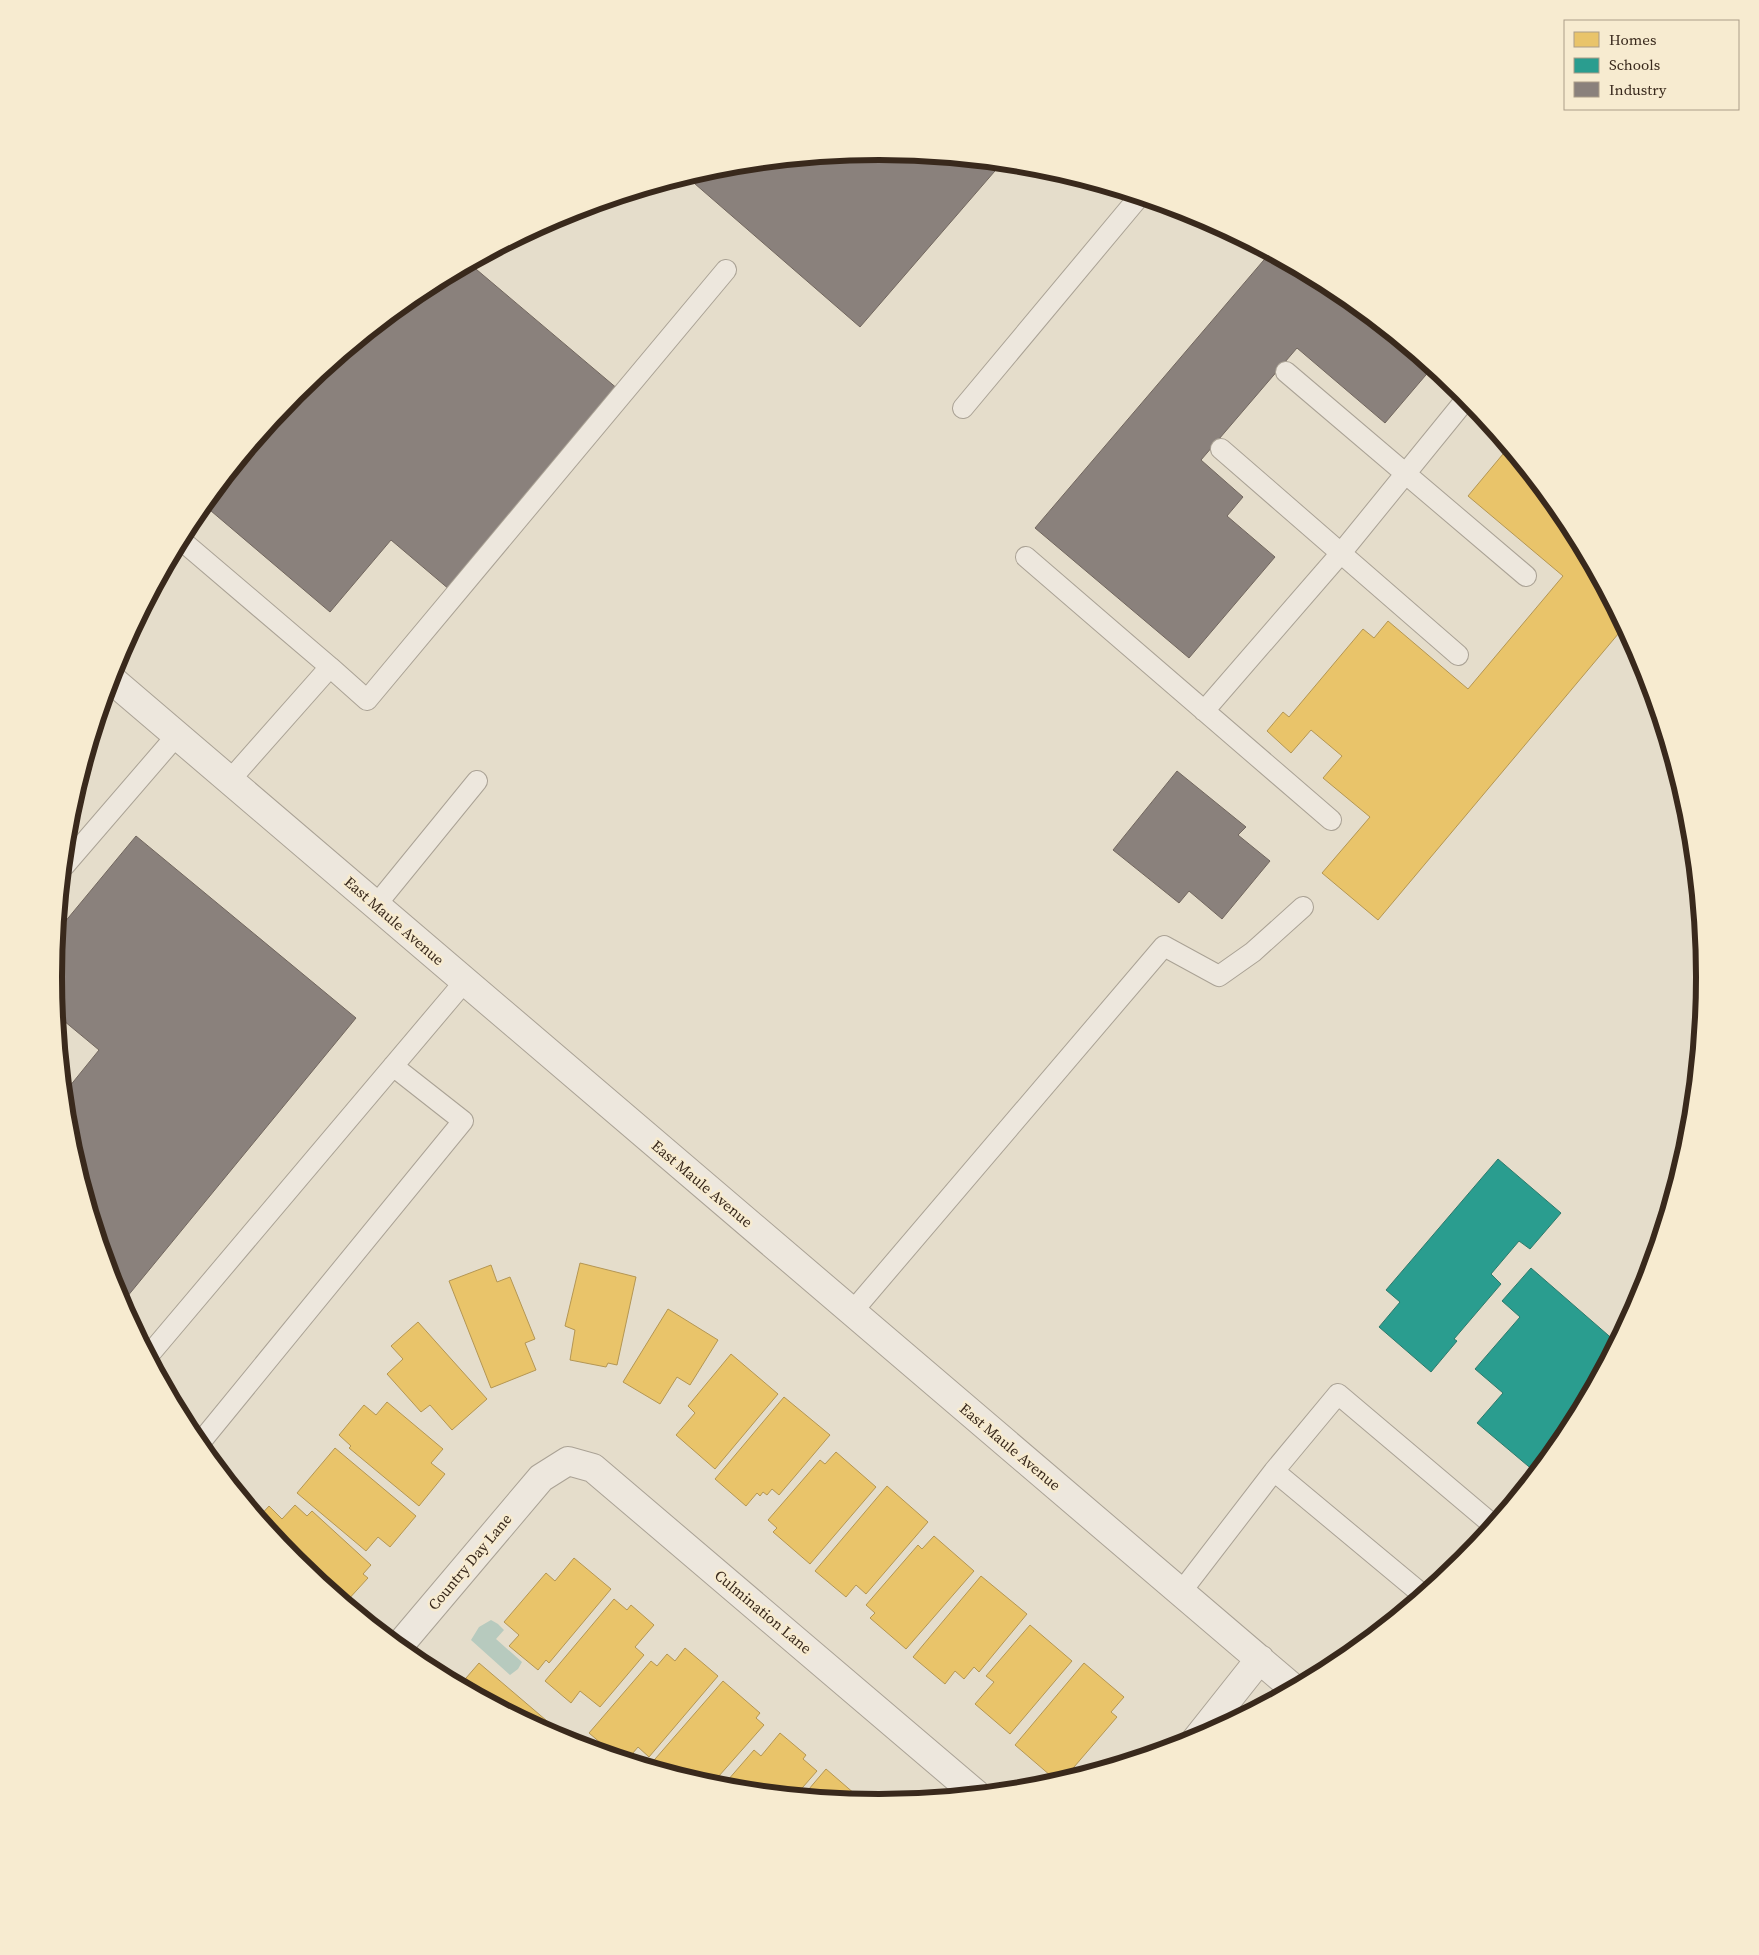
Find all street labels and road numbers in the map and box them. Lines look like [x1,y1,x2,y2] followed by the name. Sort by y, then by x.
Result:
[340,871,449,970] street label: East Maule Avenue
[647,1135,758,1232] street label: East Maule Avenue
[955,1398,1066,1495] street label: East Maule Avenue
[423,1509,517,1615] street label: Country Day Lane
[710,1565,817,1659] street label: Culmination Lane

